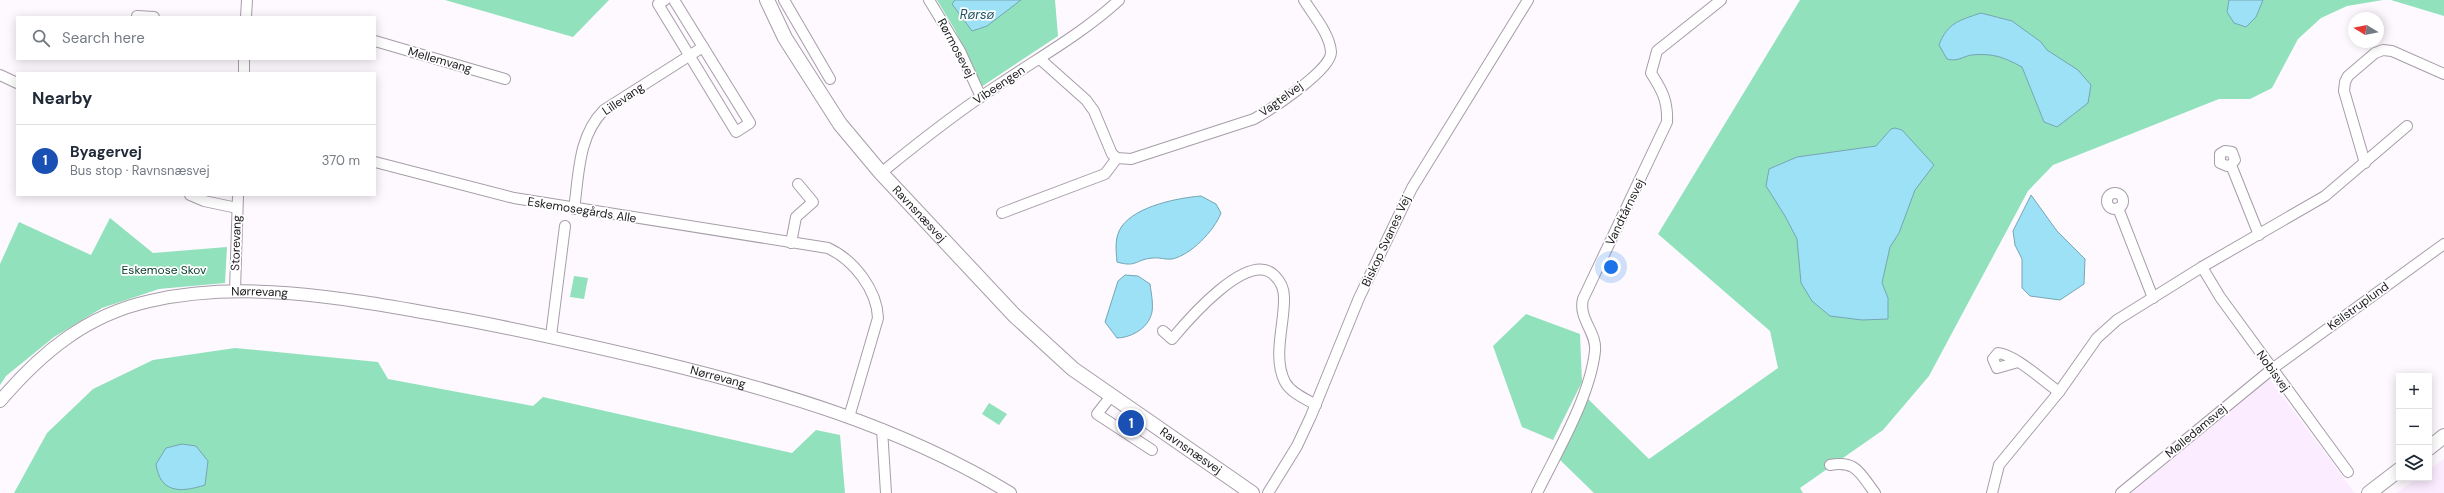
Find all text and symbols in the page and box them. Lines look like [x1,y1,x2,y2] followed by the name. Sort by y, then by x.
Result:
[960,6,995,23] water label: Rørsø
[2348,12,2384,48] north arrow
[16,16,376,60] search box
[934,16,978,80] street label: Rørmosevej
[30,27,52,49] icon: search
[62,28,145,48] text: Search here
[406,43,474,77] street label: Mellemvang
[970,62,1028,108] street label: Vibeengen
[1256,78,1306,120] street label: Vagtelvej
[599,79,647,119] street label: Lillevang
[32,87,92,109] text: Nearby
[70,142,142,162] text: Byagervej
[43,152,47,169] text: 1
[322,152,360,169] text: 370 m
[70,162,210,179] text: Bus stop · Ravnsnæsvej
[1602,176,1648,248] street label: Vandtårnsvej
[889,182,950,246] street label: Ravnsnæsvej
[526,193,638,227] street label: Eskemosegårds Alle
[1358,193,1414,289] street label: Biskop Svanes Vej
[227,215,245,271] street label: Storevang
[1601,257,1621,277] your location
[122,262,207,278] park label: Eskemose Skov
[2324,278,2392,334] street label: Keilstruplund
[231,283,289,301] street label: Nørrevang
[2253,347,2293,395] street label: Nobisvej
[689,362,748,392] street label: Nørrevang
[2396,373,2432,481] map controls
[2396,373,2432,409] button: +
[2162,401,2230,461] street label: Mølledamsvej
[1118,408,1144,438] pin: 1
[2396,409,2432,445] button: −
[1157,424,1225,478] street label: Ravnsnæsvej
[2396,445,2432,481] button: layers

